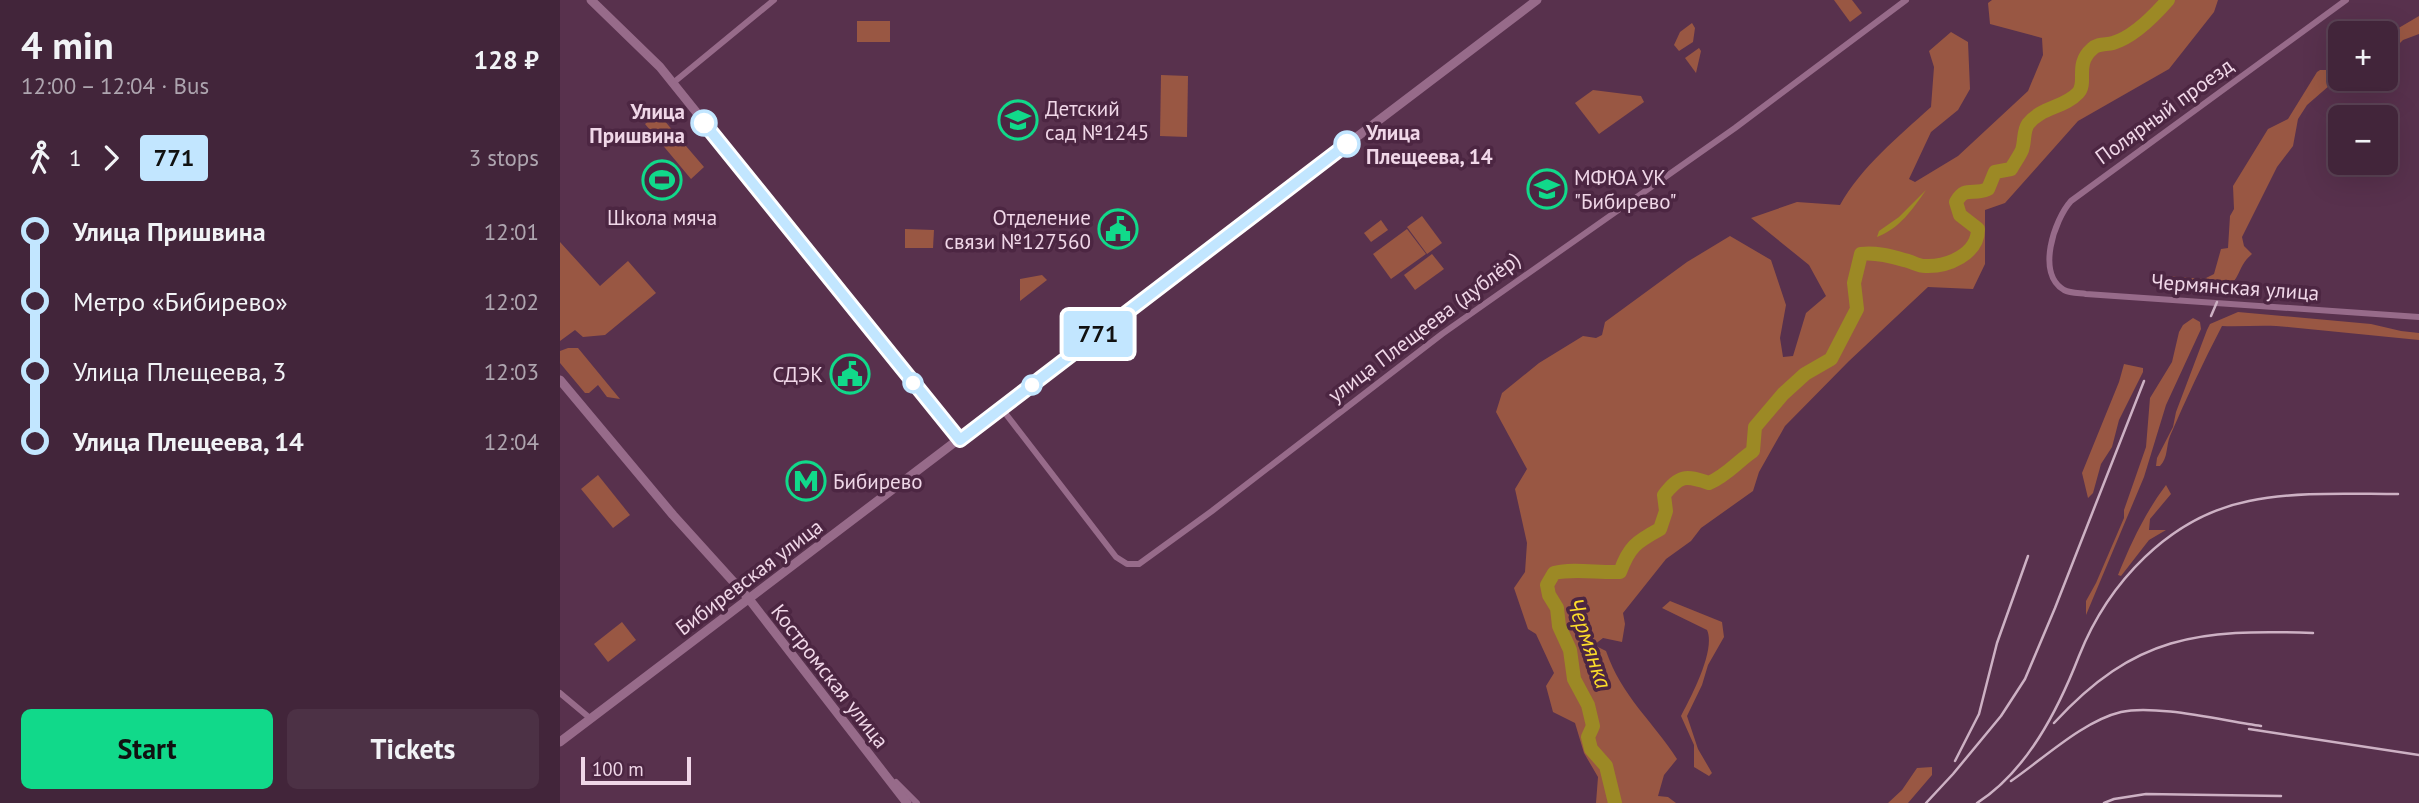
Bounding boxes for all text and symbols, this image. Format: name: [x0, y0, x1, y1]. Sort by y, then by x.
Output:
text: 4 min: [21, 20, 114, 69]
map controls: [2328, 21, 2398, 175]
button: +: [2328, 21, 2398, 91]
text: 128 ₽: [473, 43, 539, 76]
street label: Полярный проезд: [2090, 52, 2238, 170]
text: 12:00 – 12:04 · Bus: [21, 71, 209, 100]
place label: Детский сад №1245: [1045, 95, 1149, 146]
place label: Улица Пришвина: [589, 98, 685, 149]
school or university icon: Детский сад №1245: [997, 99, 1039, 141]
button: −: [2328, 105, 2398, 175]
marker: Улица Пришвина: [691, 110, 717, 136]
place label: Улица Плещеева, 14: [1365, 119, 1493, 170]
marker: Улица Плещеева, 14: [1334, 131, 1360, 157]
icon: walk: [21, 139, 59, 177]
icon: forward: [92, 139, 130, 177]
text: 771: [154, 142, 194, 173]
text: 1: [69, 143, 82, 172]
text: 3 stops: [469, 143, 539, 172]
sports icon: Школа мяча: [641, 159, 683, 201]
place label: МФЮА УК "Бибирево": [1574, 164, 1676, 215]
school or university icon: МФЮА УК "Бибирево": [1526, 168, 1568, 210]
place label: Школа мяча: [607, 204, 717, 231]
place label: Отделение связи №127560: [945, 204, 1091, 255]
public building icon: Отделение связи №127560: [1097, 208, 1139, 250]
text: Улица Пришвина: [73, 215, 266, 248]
text: 12:01: [484, 217, 539, 246]
street label: улица Плещеева (дублёр): [1322, 246, 1526, 408]
street label: Чермянская улица: [2150, 268, 2320, 306]
text: Метро «Бибирево»: [73, 285, 288, 318]
text: 12:02: [484, 287, 539, 316]
line badge: 771: [1058, 311, 1138, 357]
text: 771: [1078, 318, 1118, 349]
public building icon: СДЭК: [829, 353, 871, 395]
text: Улица Плещеева, 3: [73, 355, 286, 388]
text: 12:03: [484, 357, 539, 386]
place label: СДЭК: [772, 361, 823, 388]
unlabelled marker: [903, 373, 923, 393]
unlabelled marker: [1022, 375, 1042, 395]
text: Улица Плещеева, 14: [73, 425, 304, 458]
text: 12:04: [484, 427, 539, 456]
metro station icon: Бибирево: [785, 460, 827, 502]
place label: Бибирево: [833, 468, 923, 495]
street label: Бибиревская улица: [670, 513, 828, 641]
water label: Чермянка: [1561, 594, 1619, 692]
street label: Костромская улица: [765, 599, 895, 753]
button: Start: [21, 709, 273, 789]
button: Tickets: [287, 709, 539, 789]
scale bar: [581, 754, 691, 786]
text: 100 m: [592, 757, 644, 781]

